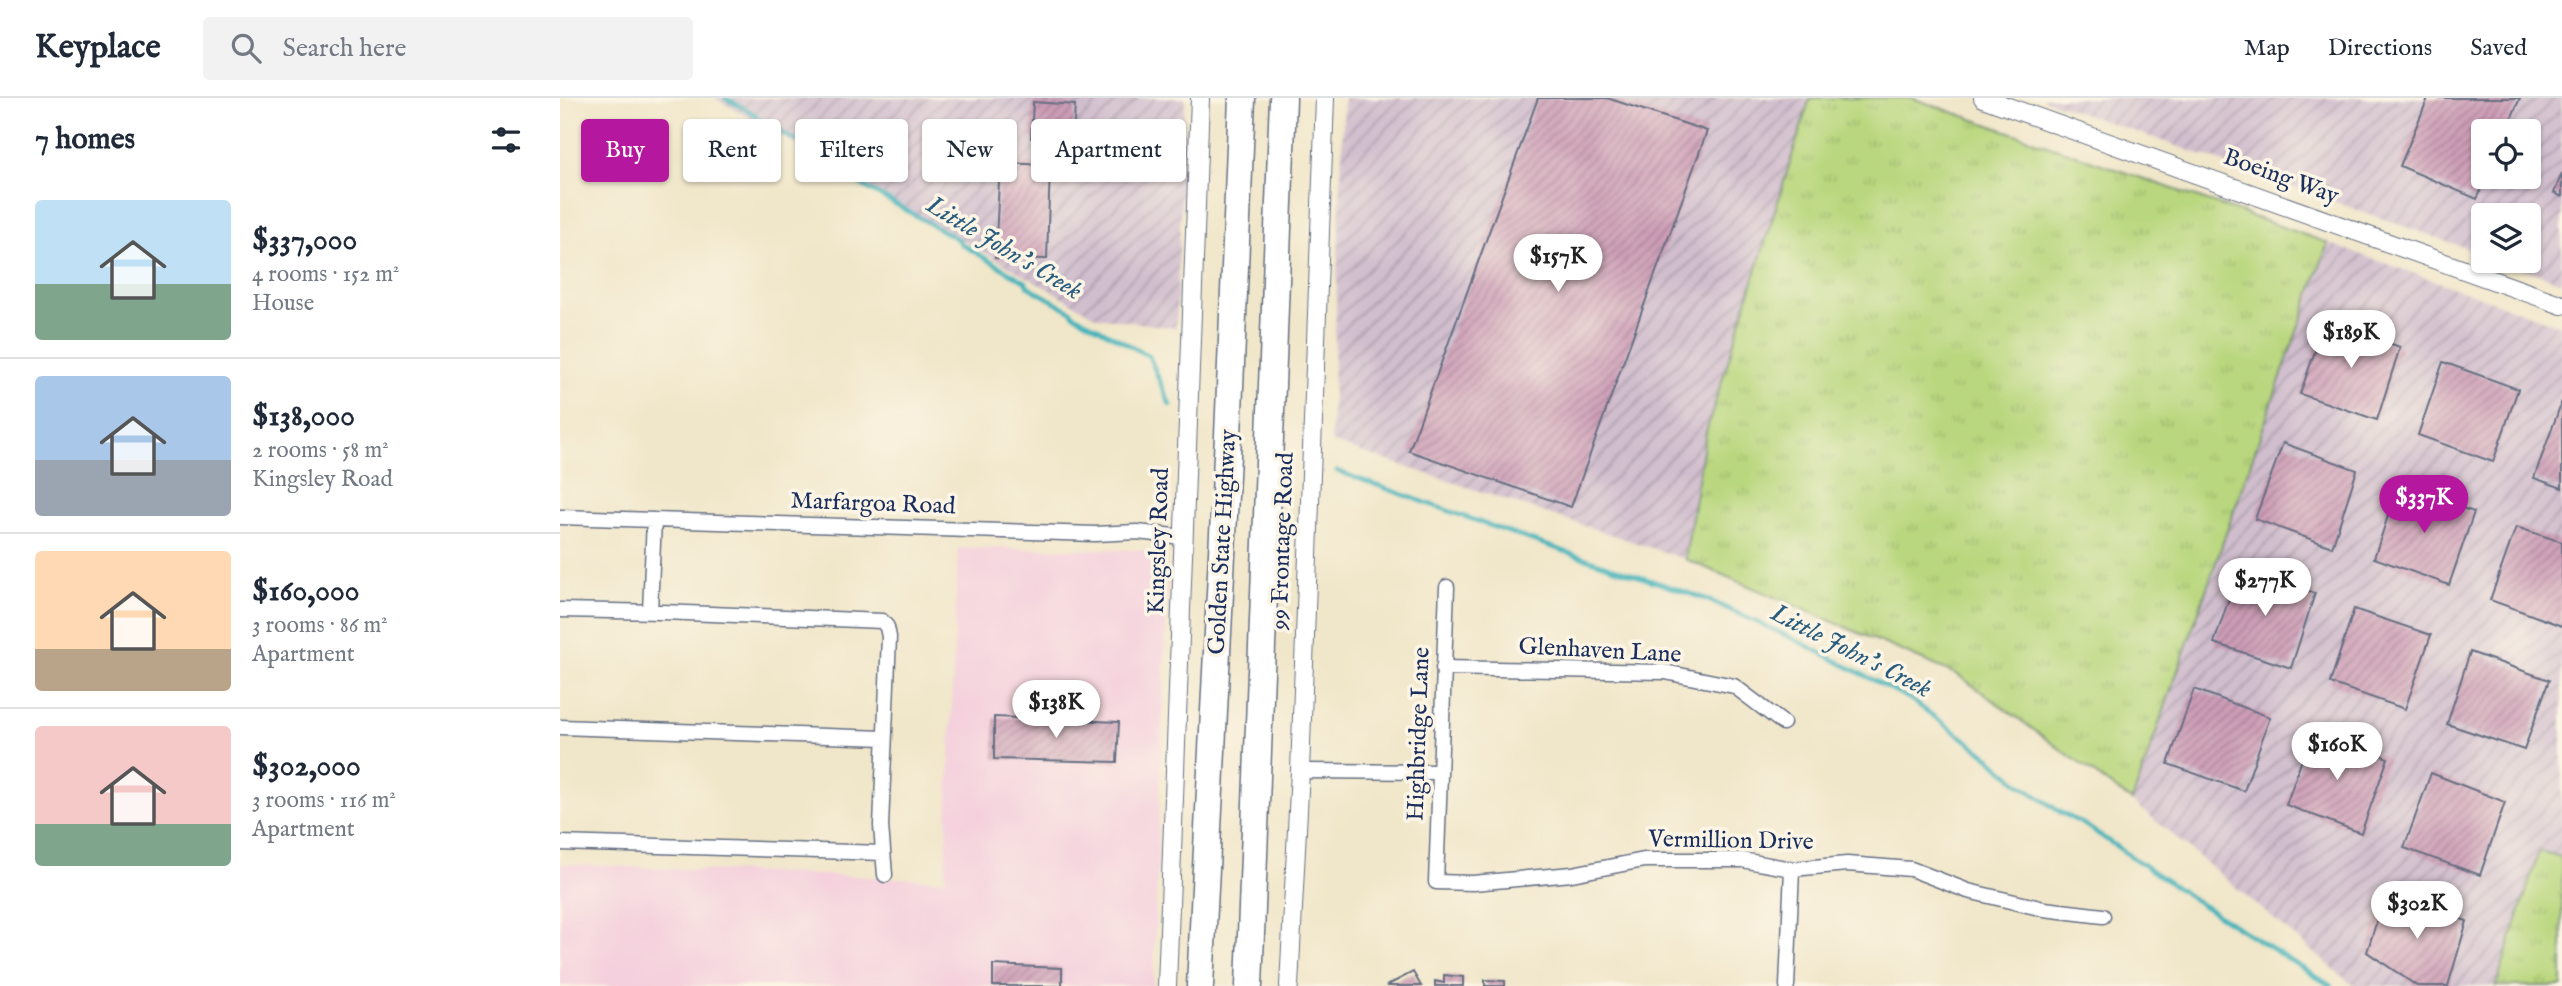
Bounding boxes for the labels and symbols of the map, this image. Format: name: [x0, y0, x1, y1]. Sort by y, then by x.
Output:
street label: Boeing Way: [2219, 142, 2343, 212]
water label: Little John's Creek: [919, 188, 1088, 308]
pin: $157K: [1509, 234, 1607, 294]
pin: $189K: [2302, 310, 2400, 370]
street label: Golden State Highway: [1202, 428, 1244, 656]
street label: 99 Frontage Road: [1264, 452, 1302, 631]
street label: Kingsley Road: [1141, 467, 1177, 615]
pin: $337K: [2375, 476, 2473, 535]
street label: Marfargoa Road: [790, 486, 956, 522]
pin: $277K: [2216, 559, 2314, 618]
water label: Little John's Creek: [1764, 596, 1937, 706]
street label: Glenhaven Lane: [1518, 631, 1682, 671]
street label: Highbridge Lane: [1400, 647, 1438, 821]
pin: $138K: [1007, 680, 1105, 740]
pin: $160K: [2288, 722, 2386, 782]
street label: Vermillion Drive: [1647, 824, 1814, 858]
pin: $302K: [2368, 882, 2466, 941]

